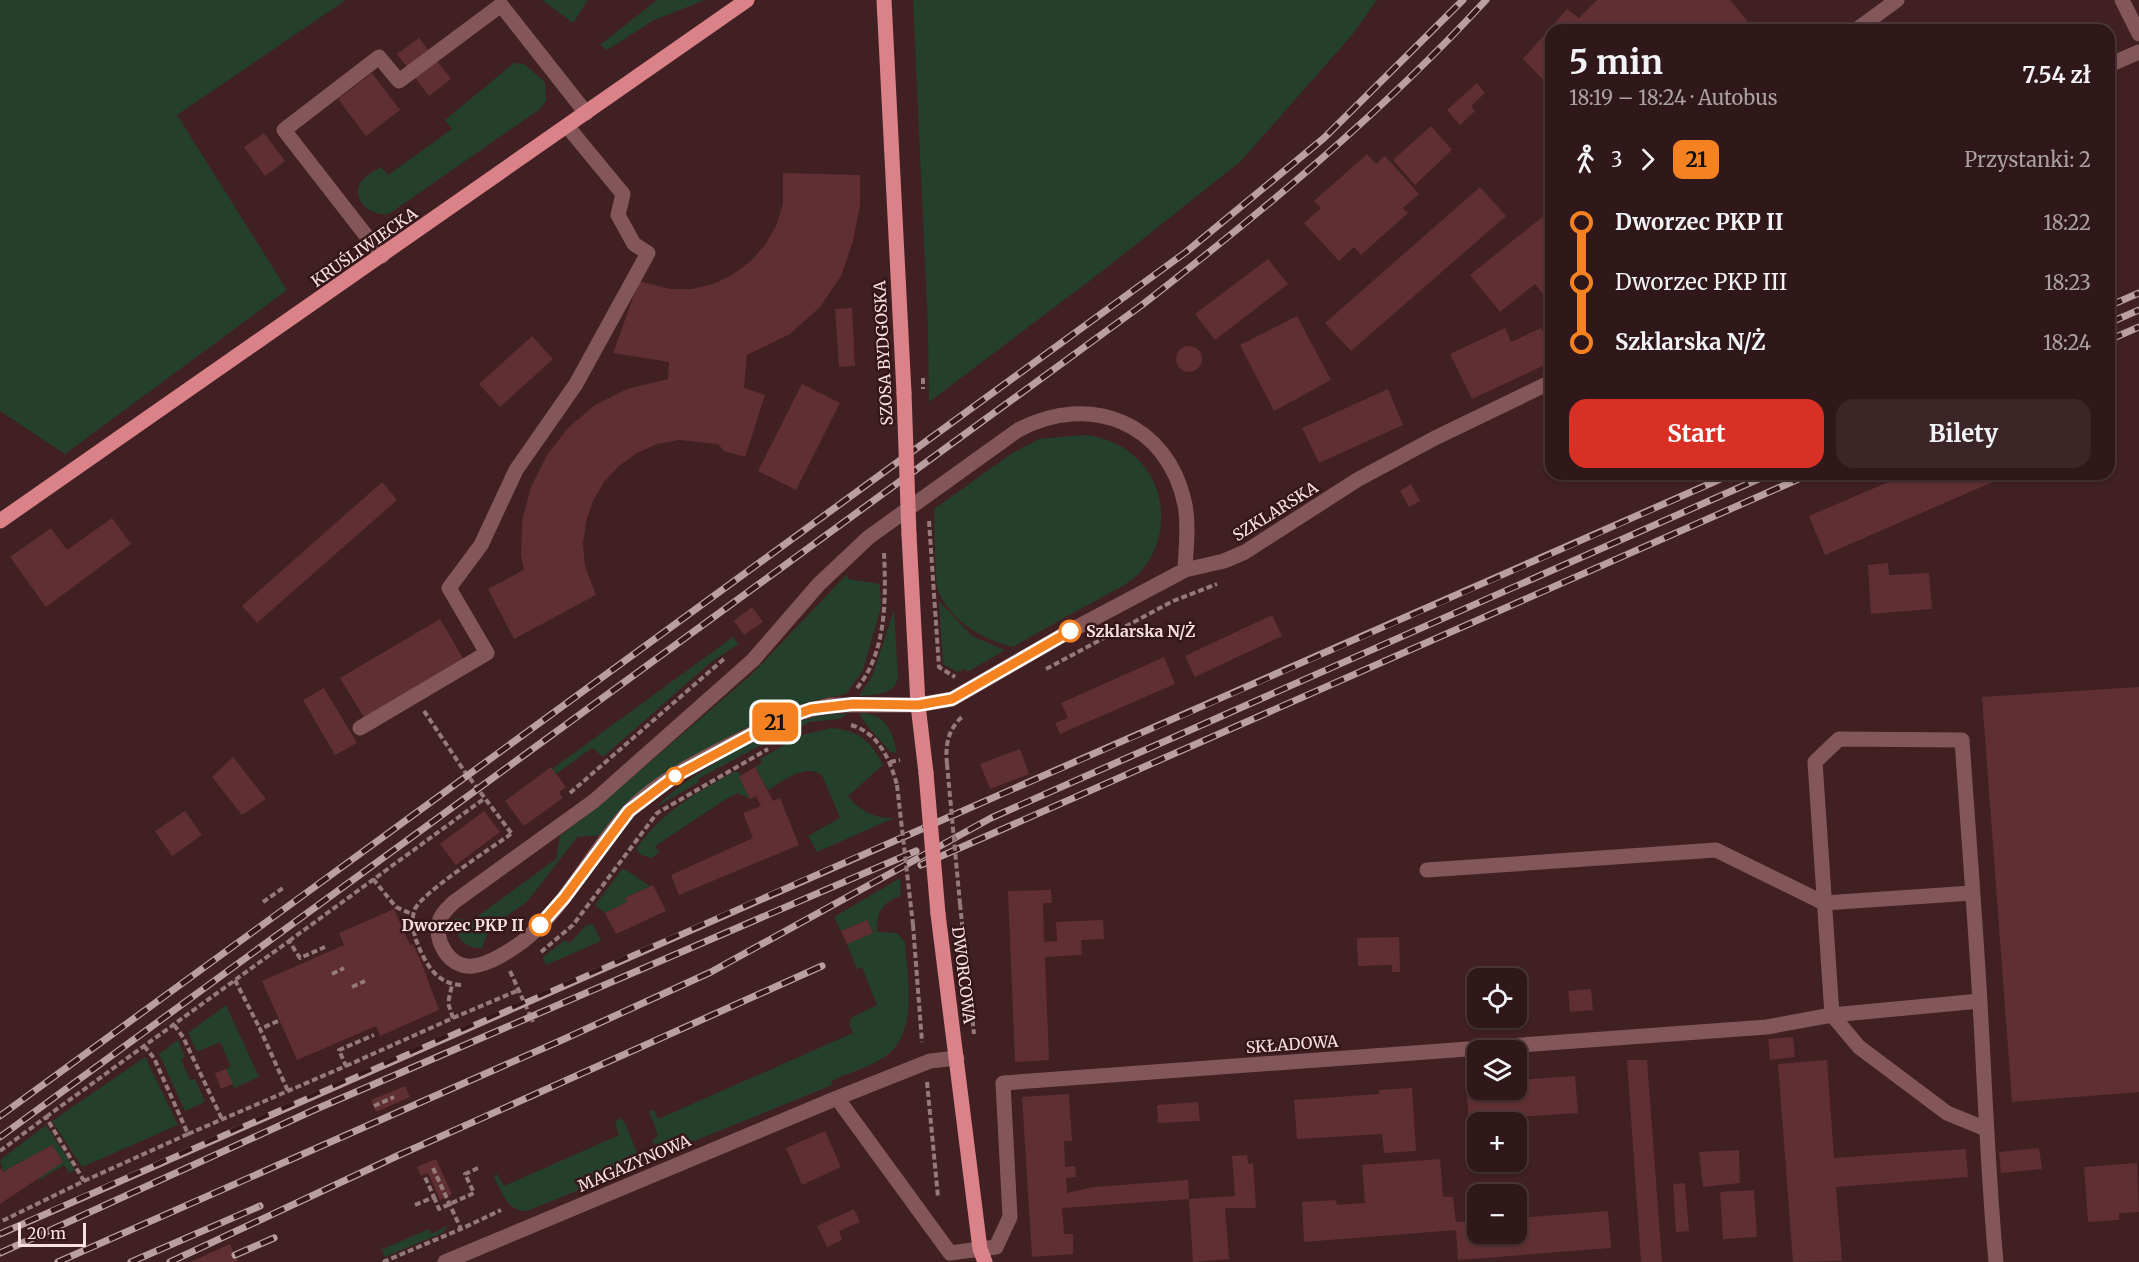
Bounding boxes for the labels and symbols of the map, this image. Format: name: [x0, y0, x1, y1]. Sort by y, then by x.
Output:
street label: KRUŚLIWIECKA: [307, 202, 422, 291]
street label: SZOSA BYDGOSKA: [869, 279, 897, 426]
street label: SZKLARSKA: [1229, 477, 1322, 545]
marker: Szklarska N/Ż: [1059, 620, 1081, 642]
place label: Szklarska N/Ż: [1086, 621, 1196, 641]
line badge: 21: [748, 702, 802, 742]
unlabelled marker: [666, 767, 684, 785]
marker: Dworzec PKP II: [529, 914, 551, 936]
place label: Dworzec PKP II: [401, 915, 524, 935]
street label: DWORCOWA: [948, 925, 980, 1025]
street label: SKŁADOWA: [1245, 1031, 1340, 1057]
street label: MAGAZYNOWA: [574, 1130, 694, 1196]
scale bar: [18, 1220, 86, 1248]

